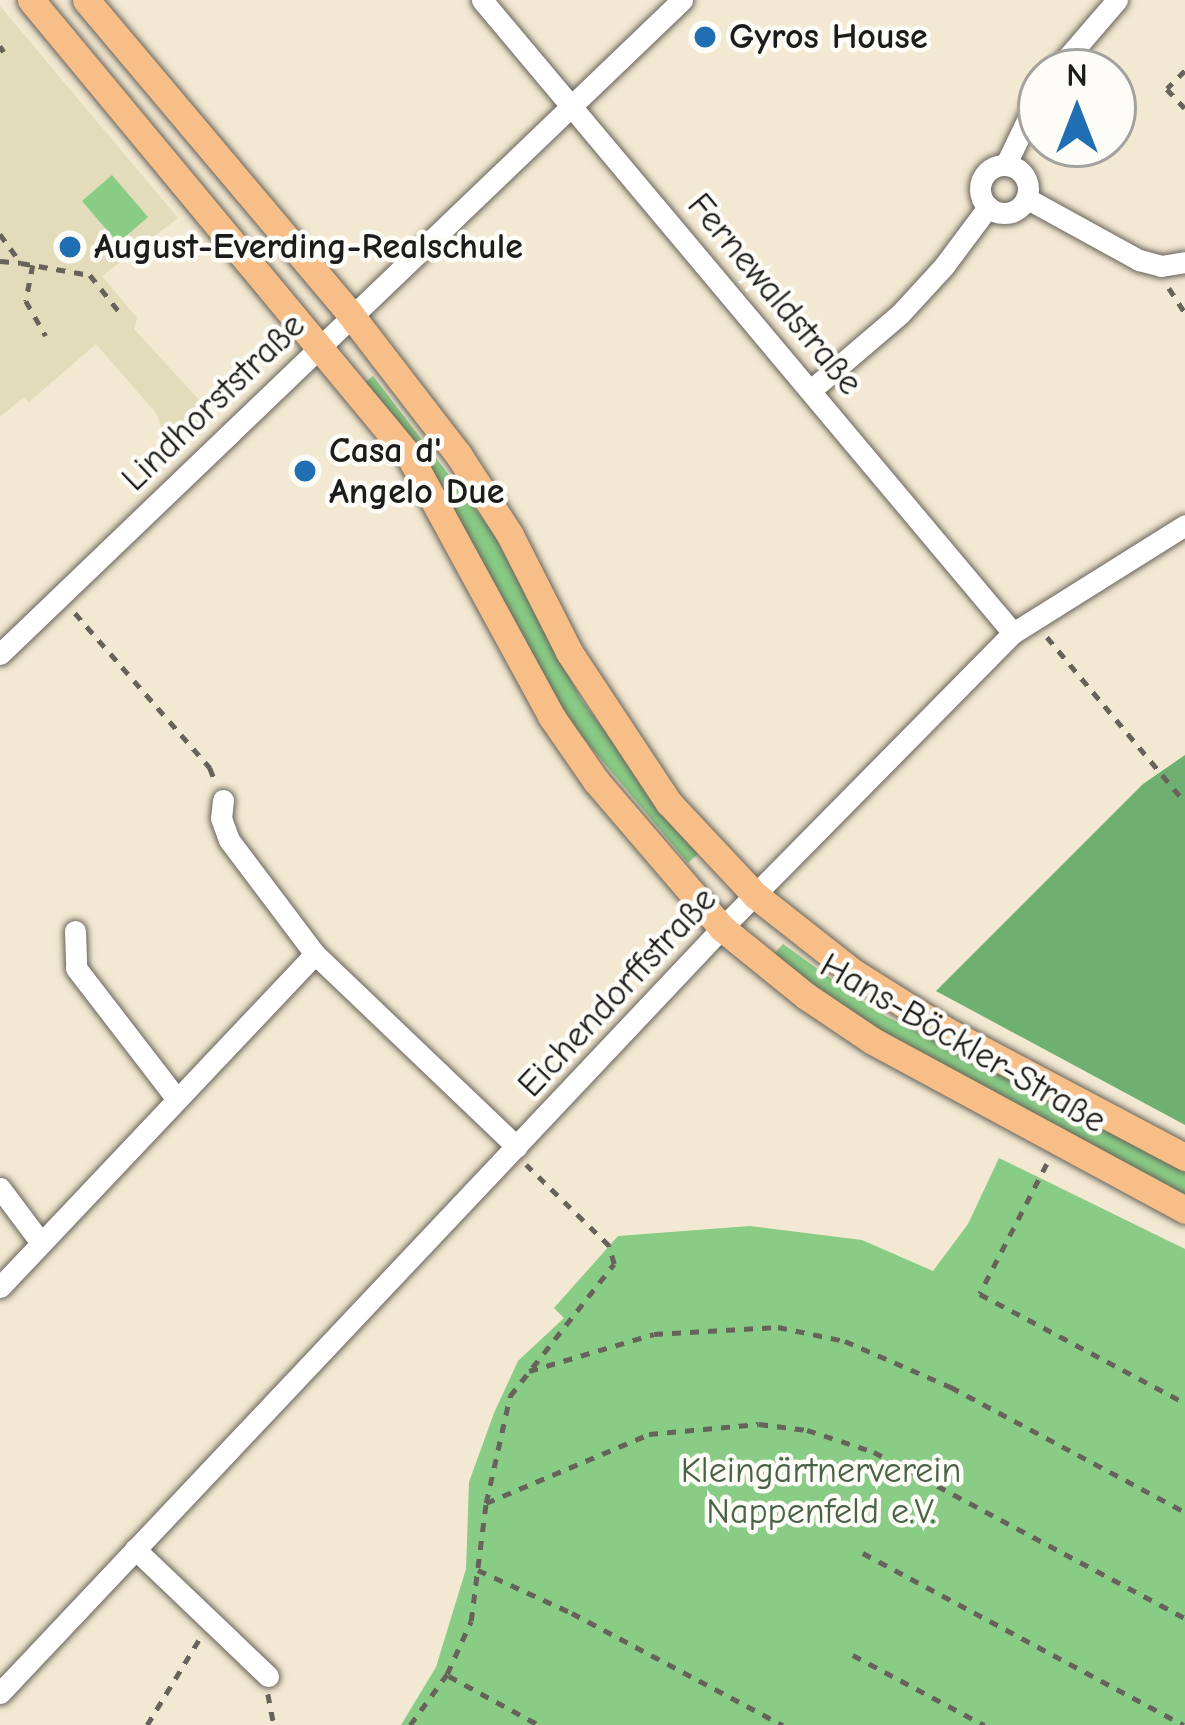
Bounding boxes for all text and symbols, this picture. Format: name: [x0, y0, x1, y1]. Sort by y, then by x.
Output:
place label: Gyros House: [729, 15, 928, 59]
marker: Gyros House: [692, 24, 718, 50]
north arrow: [1017, 48, 1137, 168]
text: N: [1066, 56, 1088, 94]
street label: Fernewaldstraße: [678, 184, 872, 404]
place label: August-Everding-Realschule: [94, 225, 523, 269]
marker: August-Everding-Realschule: [57, 234, 83, 260]
street label: Lindhorststraße: [113, 304, 313, 500]
place label: Casa d' Angelo Due: [329, 428, 504, 513]
marker: Casa d' Angelo Due: [292, 458, 318, 484]
street label: Eichendorffstraße: [509, 878, 725, 1106]
street label: Hans-Böckler-Straße: [812, 944, 1114, 1142]
park label: Kleingärtnerverein Nappenfeld e.V.: [681, 1448, 961, 1533]

